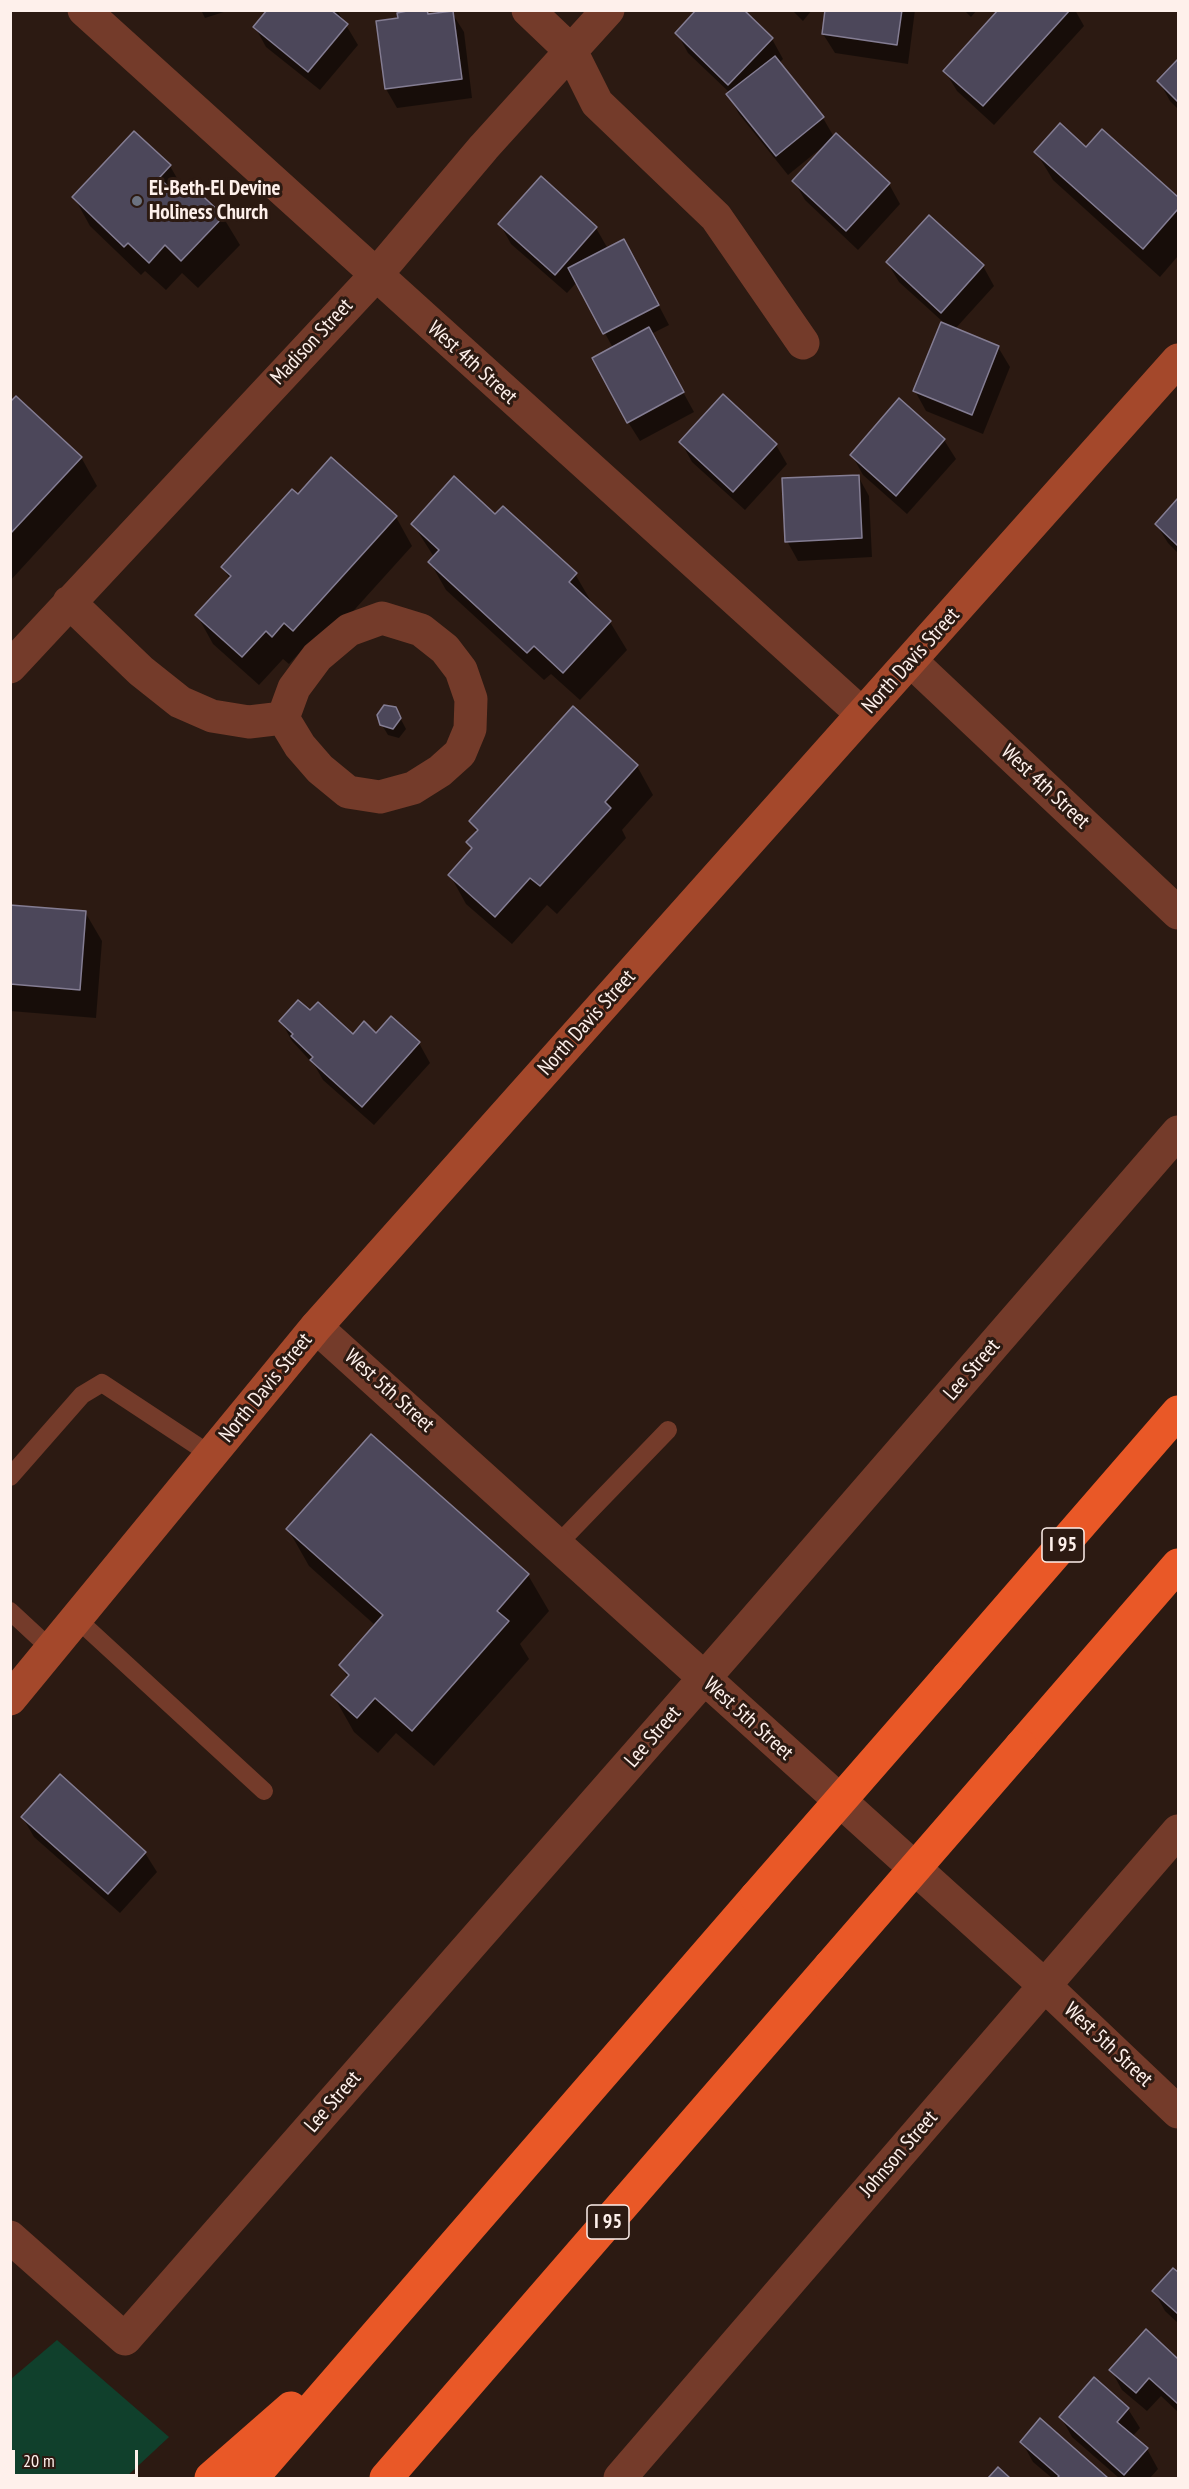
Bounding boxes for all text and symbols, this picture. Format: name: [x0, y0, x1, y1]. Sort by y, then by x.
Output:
place label: El-Beth-El Devine Holiness Church: [149, 176, 280, 226]
marker: El-Beth-El Devine Holiness Church: [130, 194, 144, 208]
street label: Madison Street: [266, 294, 358, 390]
street label: West 4th Street: [422, 316, 522, 410]
street label: North Davis Street: [857, 603, 965, 719]
street label: West 4th Street: [996, 740, 1094, 834]
street label: North Davis Street: [533, 965, 641, 1081]
street label: North Davis Street: [214, 1328, 318, 1448]
street label: Lee Street: [939, 1334, 1005, 1406]
street label: West 5th Street: [339, 1344, 439, 1438]
road number: I 95: [1042, 1528, 1084, 1562]
street label: West 5th Street: [698, 1672, 798, 1766]
street label: Lee Street: [620, 1701, 686, 1773]
street label: West 5th Street: [1059, 1998, 1157, 2092]
street label: Lee Street: [300, 2066, 366, 2138]
street label: Johnson Street: [855, 2106, 943, 2202]
road number: I 95: [587, 2205, 629, 2239]
scale bar: [15, 2438, 141, 2476]
text: 20 m: [23, 2449, 55, 2472]

